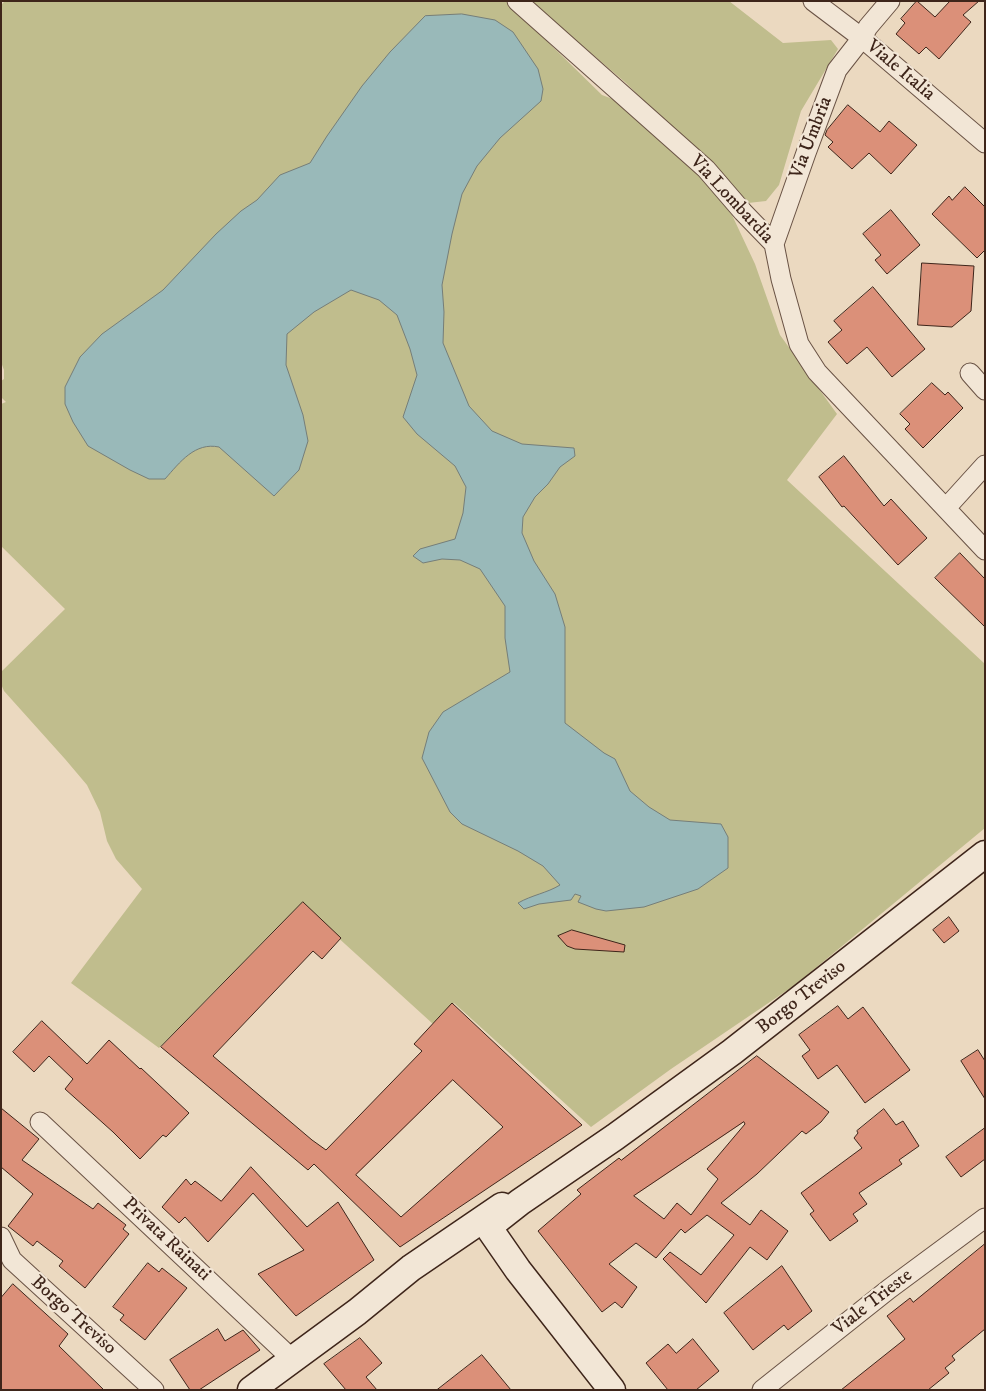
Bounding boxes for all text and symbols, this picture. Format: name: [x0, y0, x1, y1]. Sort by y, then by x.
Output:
street label: Viale Italia: [861, 36, 939, 106]
street label: Via Umbria: [786, 94, 838, 182]
street label: Via Lombardia: [684, 151, 778, 249]
street label: Borgo Treviso: [753, 956, 851, 1040]
street label: Privata Rainati: [117, 1193, 215, 1287]
street label: Viale Trieste: [829, 1265, 917, 1341]
street label: Borgo Treviso: [26, 1272, 120, 1360]

